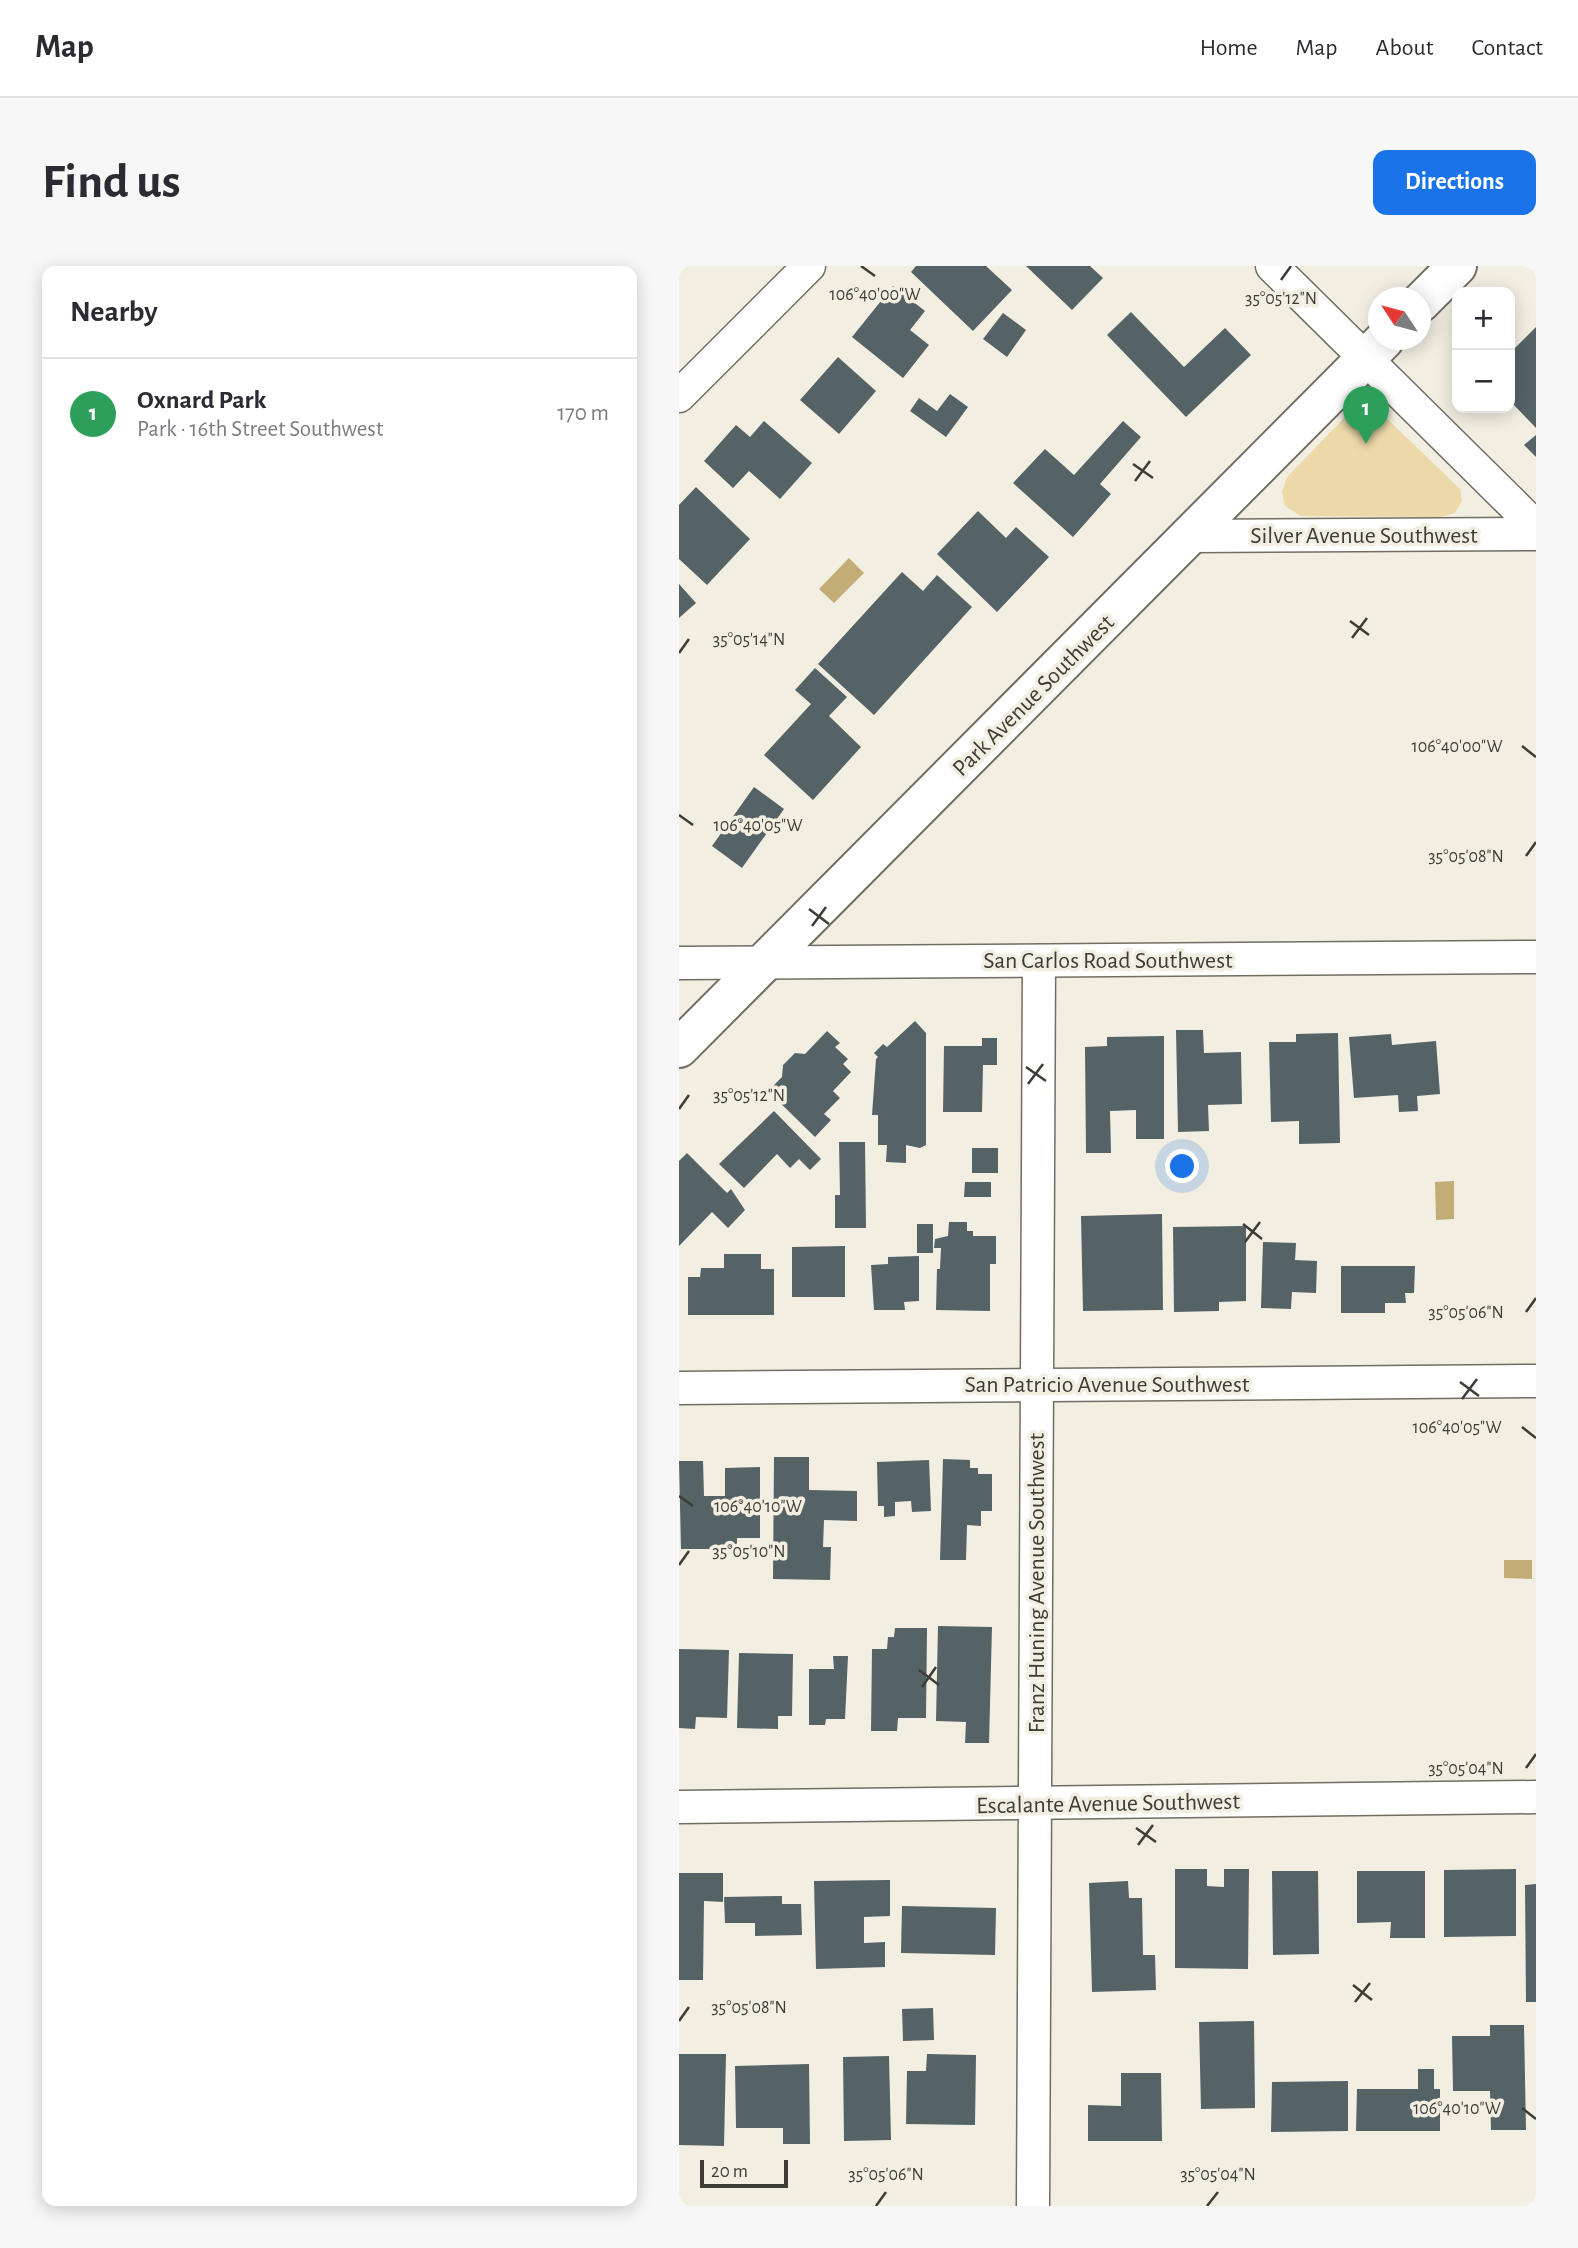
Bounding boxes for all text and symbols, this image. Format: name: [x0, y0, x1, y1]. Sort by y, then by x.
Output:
text: Map: [35, 31, 94, 64]
text: Home: [1200, 36, 1258, 60]
text: Map: [1296, 36, 1338, 60]
text: About: [1376, 36, 1433, 60]
text: Contact: [1471, 36, 1543, 60]
button: Directions: [1373, 150, 1536, 215]
text: Find us: [42, 158, 181, 207]
text: 106°40'00"W: [830, 286, 920, 304]
north arrow: [1368, 287, 1431, 350]
map controls: [1452, 287, 1515, 413]
button: +: [1452, 287, 1515, 350]
text: 35°05'12"N: [1245, 290, 1317, 308]
text: Nearby: [70, 297, 158, 327]
button: −: [1452, 350, 1515, 413]
pin: 1: [1343, 386, 1389, 444]
text: Oxnard Park: [137, 387, 266, 413]
text: 1: [89, 402, 97, 425]
text: 170 m: [557, 402, 609, 425]
text: Park · 16th Street Southwest: [137, 418, 383, 441]
street label: Silver Avenue Southwest: [1250, 524, 1478, 548]
street label: Park Avenue Southwest: [948, 610, 1119, 781]
text: 35°05'14"N: [713, 631, 785, 649]
text: 106°40'00"W: [1412, 738, 1502, 756]
text: 106°40'05"W: [714, 817, 802, 835]
text: 35°05'08"N: [1428, 848, 1504, 866]
street label: San Carlos Road Southwest: [983, 949, 1233, 973]
text: 35°05'12"N: [713, 1087, 785, 1105]
your location: [1165, 1149, 1199, 1183]
text: 35°05'06"N: [1428, 1304, 1504, 1322]
street label: San Patricio Avenue Southwest: [965, 1373, 1250, 1397]
text: 106°40'05"W: [1413, 1419, 1501, 1437]
street label: Franz Huning Avenue Southwest: [1025, 1432, 1049, 1733]
text: 106°40'10"W: [714, 1498, 802, 1516]
text: 35°05'10"N: [712, 1543, 786, 1561]
text: 35°05'04"N: [1428, 1760, 1504, 1778]
street label: Escalante Avenue Southwest: [976, 1790, 1241, 1818]
text: 35°05'08"N: [711, 1999, 787, 2017]
text: 106°40'10"W: [1413, 2100, 1501, 2118]
scale bar: [700, 2157, 787, 2189]
text: 20 m: [711, 2162, 748, 2181]
text: 35°05'06"N: [848, 2166, 924, 2184]
text: 35°05'04"N: [1180, 2166, 1256, 2184]

